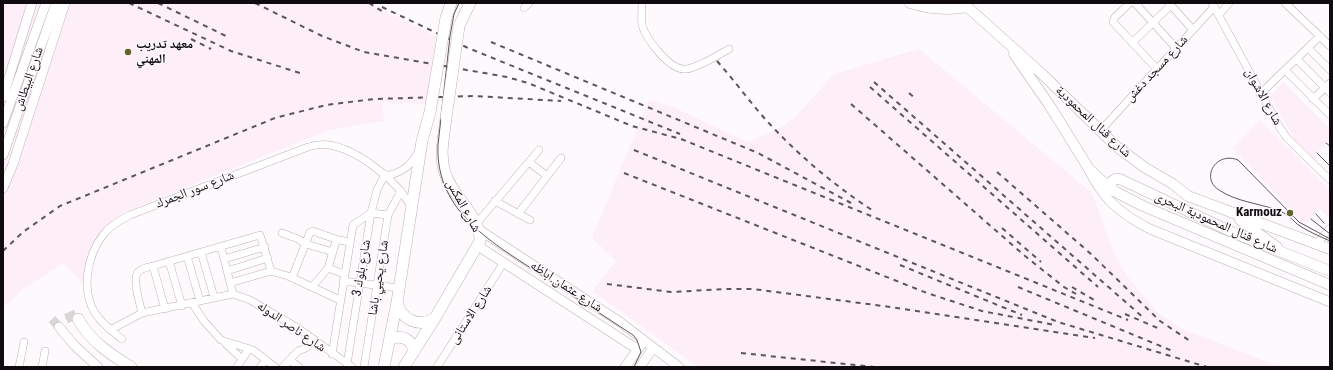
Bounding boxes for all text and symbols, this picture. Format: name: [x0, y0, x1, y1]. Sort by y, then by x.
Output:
street label: شارع مسجد دغش: [1122, 33, 1192, 105]
place label: معهد تدريب المهني: [136, 37, 193, 68]
street label: شارع البيطاش: [11, 45, 47, 113]
marker: معهد تدريب المهني: [123, 47, 133, 57]
street label: شارع الاشوان: [1241, 66, 1285, 128]
street label: شارع قنال المحمودية: [1052, 83, 1134, 161]
street label: شارع سور الجمرك: [154, 168, 236, 212]
street label: شارع المكس: [442, 177, 484, 235]
street label: شارع قنال المحمودية البحرى: [1152, 189, 1280, 257]
place label: Karmouz: [1236, 205, 1282, 221]
marker: Karmouz: [1285, 208, 1295, 218]
street label: شارع بلوك 3: [349, 238, 375, 298]
street label: شارع يحيي باشا: [365, 239, 393, 317]
street label: شارع عثمان اباظه: [527, 258, 605, 316]
street label: شارع الاستانى: [446, 283, 496, 347]
street label: شارع ناصر الدوله: [254, 298, 328, 356]

